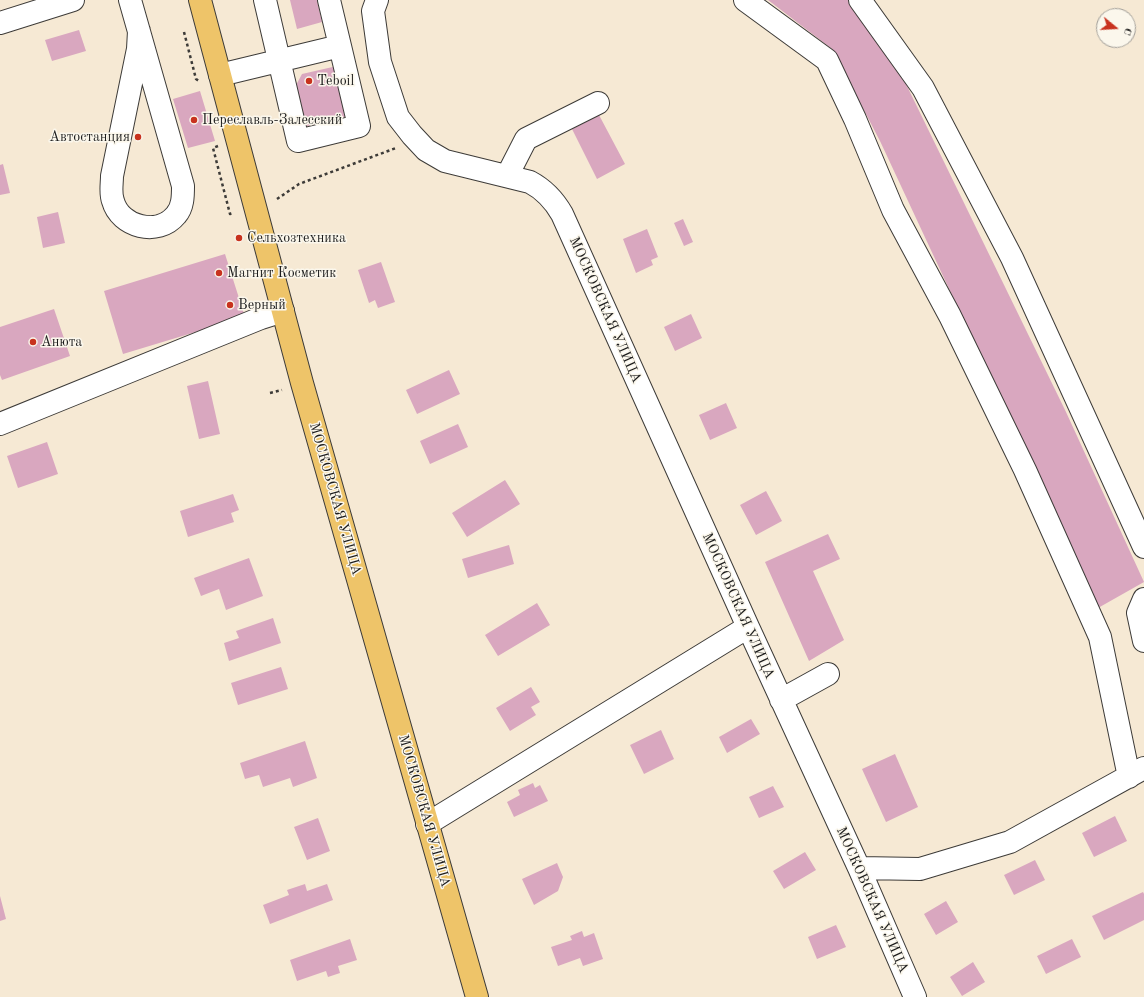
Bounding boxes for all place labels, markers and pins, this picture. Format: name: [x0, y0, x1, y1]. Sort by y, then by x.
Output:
place label: Teboil: [317, 73, 354, 89]
marker: Teboil: [304, 76, 314, 86]
place label: Переславль-Залесский: [202, 112, 342, 128]
marker: Переславль-Залесский: [189, 115, 199, 125]
place label: Автостанция: [49, 129, 130, 145]
marker: Автостанция: [133, 132, 143, 142]
place label: Сельхозтехника: [247, 230, 346, 246]
marker: Сельхозтехника: [234, 233, 244, 243]
place label: Магнит Косметик: [227, 265, 336, 281]
marker: Магнит Косметик: [214, 268, 224, 278]
place label: Верный: [238, 297, 286, 313]
marker: Верный: [225, 300, 235, 310]
place label: Анюта: [41, 334, 82, 350]
marker: Анюта: [28, 337, 38, 347]

